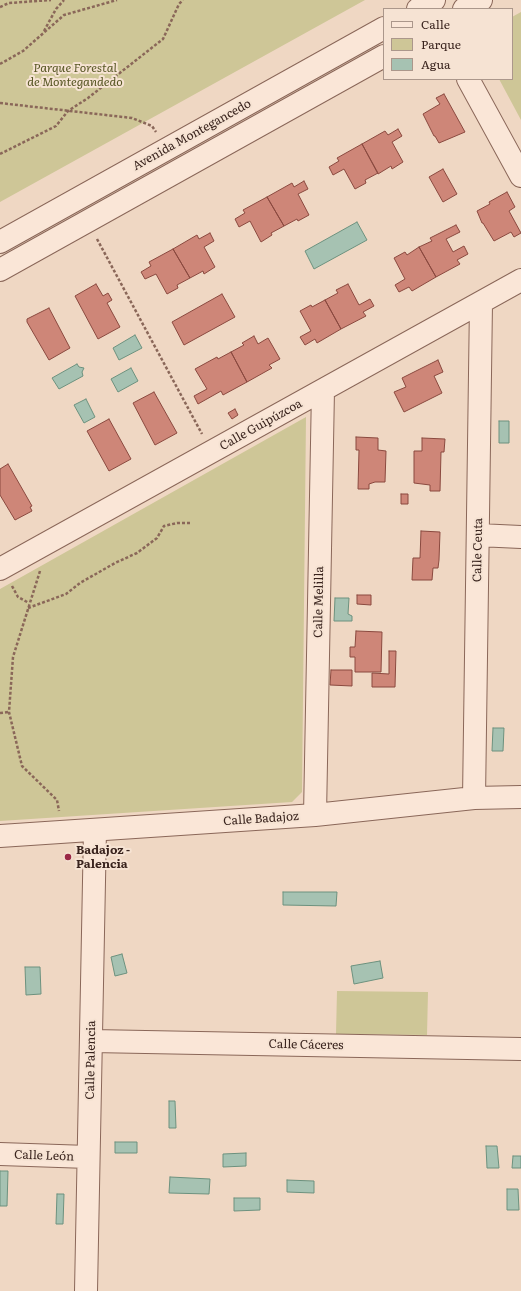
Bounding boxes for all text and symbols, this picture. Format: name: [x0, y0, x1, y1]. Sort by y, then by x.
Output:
legend: [383, 8, 513, 80]
text: Calle: [421, 15, 450, 33]
text: Parque: [421, 35, 461, 53]
text: Agua: [421, 55, 451, 73]
park label: Parque Forestal de Montegandedo: [27, 61, 123, 89]
street label: Avenida Montegancedo: [130, 96, 254, 174]
street label: Calle Guipúzcoa: [217, 396, 305, 454]
street label: Calle Ceuta: [470, 518, 486, 582]
street label: Calle Melilla: [311, 566, 327, 638]
street label: Calle Badajoz: [223, 809, 299, 829]
place label: Badajoz - Palencia: [76, 843, 130, 871]
marker: Badajoz - Palencia: [63, 852, 73, 862]
street label: Calle Palencia: [83, 1020, 99, 1100]
street label: Calle Cáceres: [268, 1037, 344, 1053]
street label: Calle León: [14, 1148, 74, 1164]

